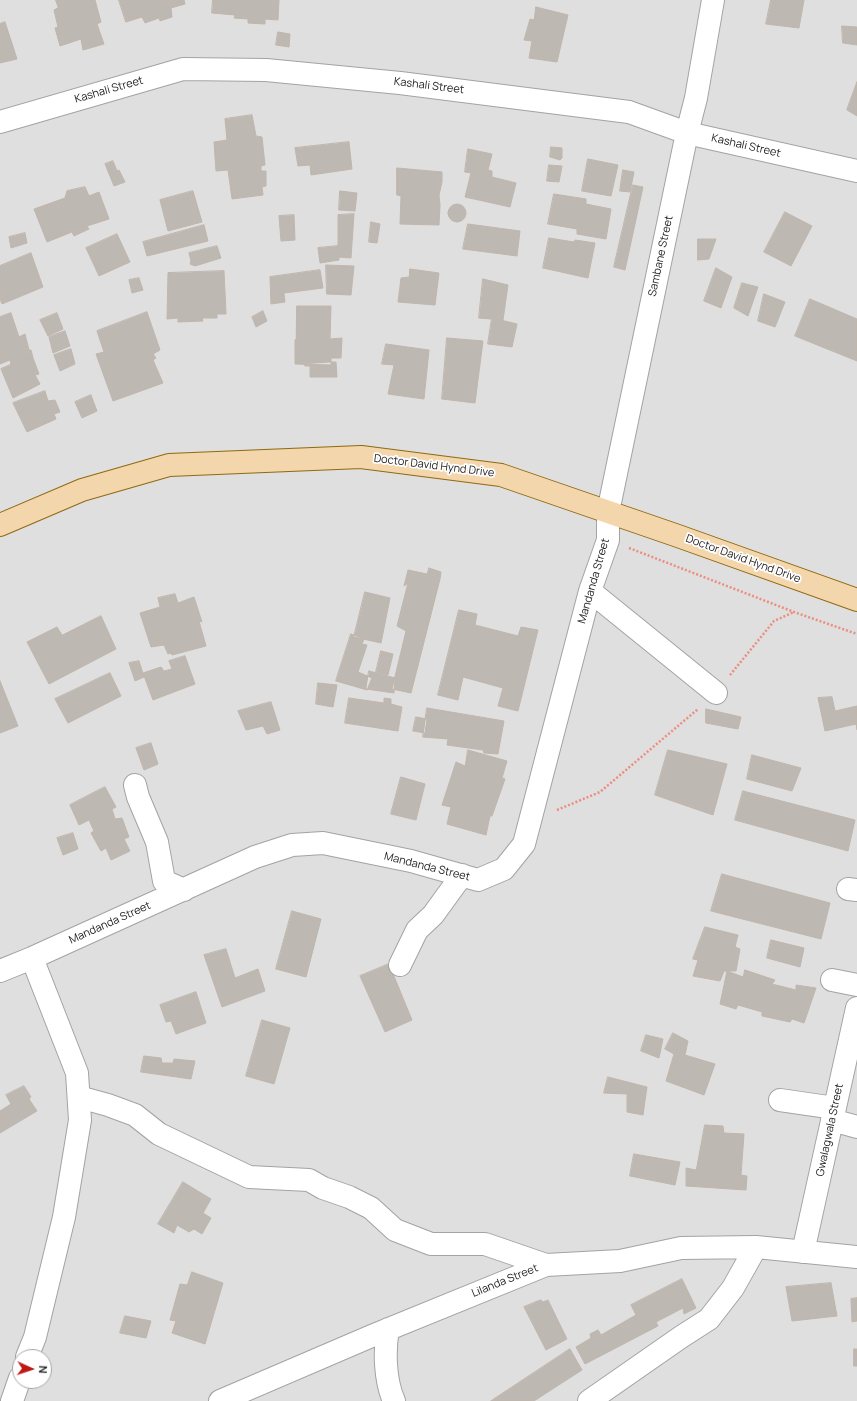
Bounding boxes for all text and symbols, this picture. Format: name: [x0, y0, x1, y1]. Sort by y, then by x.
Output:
street label: Kashali Street: [73, 74, 145, 106]
street label: Kashali Street: [393, 75, 465, 97]
street label: Kashali Street: [710, 132, 782, 160]
street label: Sambane Street: [646, 214, 676, 298]
street label: Doctor David Hynd Drive: [373, 452, 495, 480]
street label: Doctor David Hynd Drive: [684, 532, 802, 586]
street label: Mandanda Street: [576, 537, 612, 625]
street label: Mandanda Street: [383, 850, 471, 884]
street label: Mandanda Street: [67, 899, 153, 947]
street label: Gwalagwala Street: [814, 1082, 846, 1178]
street label: Lilanda Street: [470, 1262, 540, 1300]
north arrow: [12, 1349, 52, 1389]
text: N: [36, 1365, 51, 1374]

